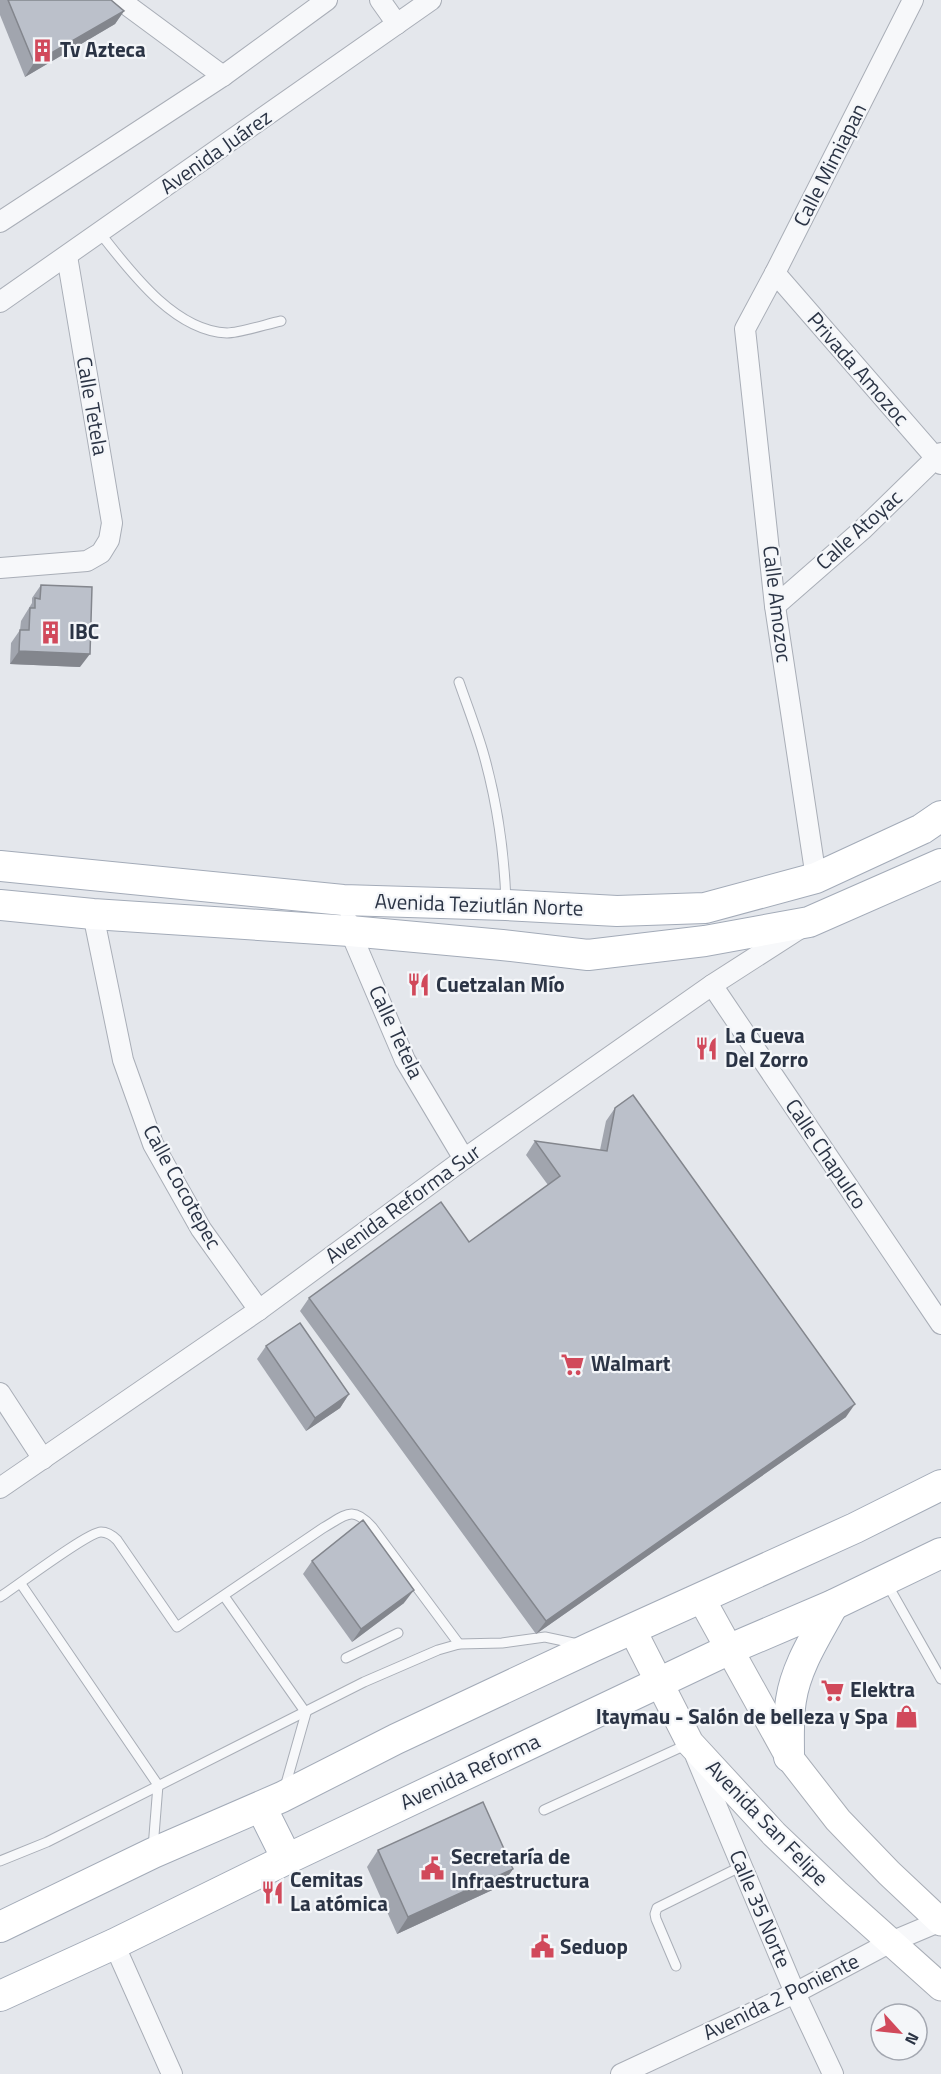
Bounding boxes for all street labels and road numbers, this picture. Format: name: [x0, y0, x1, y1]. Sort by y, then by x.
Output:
street label: Calle Mimiapan: [784, 97, 874, 232]
street label: Avenida Juárez: [153, 101, 278, 201]
street label: Privada Amozoc: [800, 304, 917, 432]
street label: Calle Tetela: [69, 354, 117, 458]
street label: Calle Atoyac: [808, 482, 909, 577]
street label: Calle Amozoc: [755, 544, 801, 664]
street label: Avenida Teziutlán Norte: [374, 884, 584, 924]
street label: Calle Tetela: [361, 980, 433, 1084]
street label: Calle Chapulco: [778, 1092, 876, 1215]
street label: Calle Cocotepec: [135, 1118, 230, 1255]
street label: Avenida Reforma Sur: [318, 1136, 487, 1271]
street label: Avenida Reforma: [394, 1724, 545, 1818]
street label: Avenida San Felipe: [699, 1752, 837, 1893]
street label: Calle 35 Norte: [722, 1845, 800, 1973]
street label: Avenida 2 Poniente: [697, 1944, 864, 2048]

